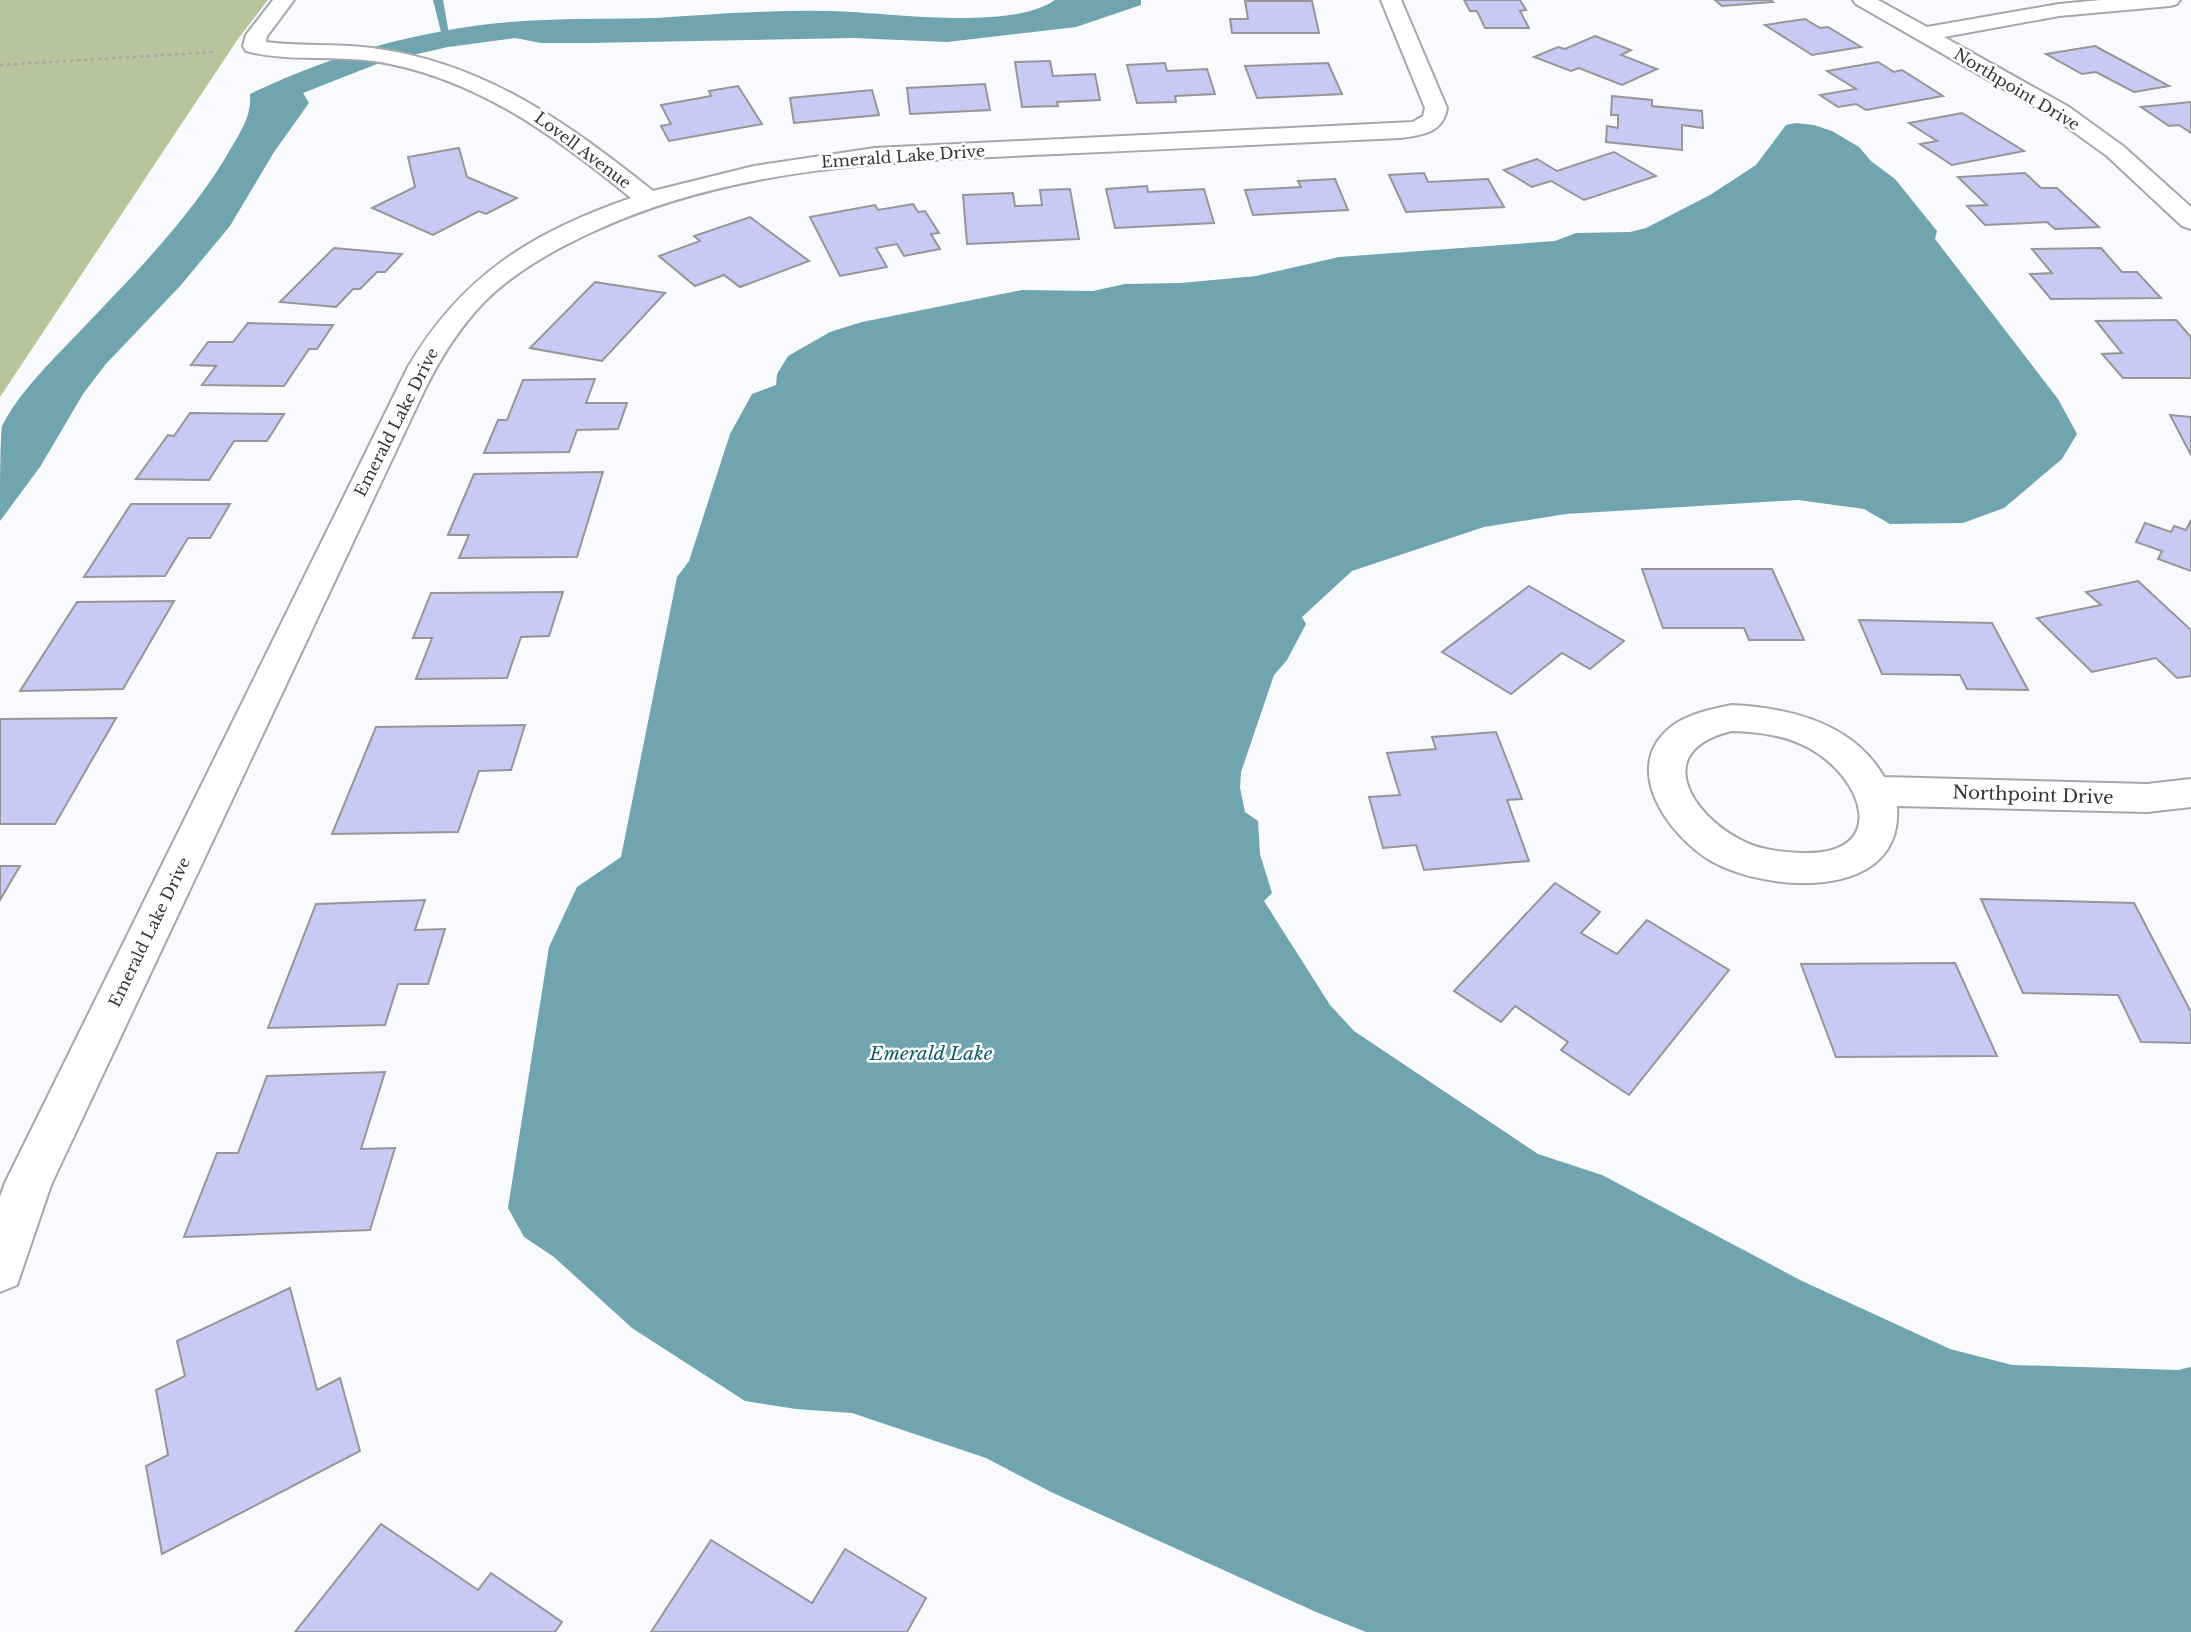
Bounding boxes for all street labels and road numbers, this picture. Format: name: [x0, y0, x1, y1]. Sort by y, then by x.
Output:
street label: Northpoint Drive: [1950, 44, 2084, 134]
street label: Lovell Avenue: [531, 107, 635, 193]
street label: Emerald Lake Drive: [820, 140, 986, 172]
street label: Emerald Lake Drive: [350, 344, 442, 500]
street label: Northpoint Drive: [1952, 781, 2114, 809]
street label: Emerald Lake Drive: [104, 854, 194, 1010]

